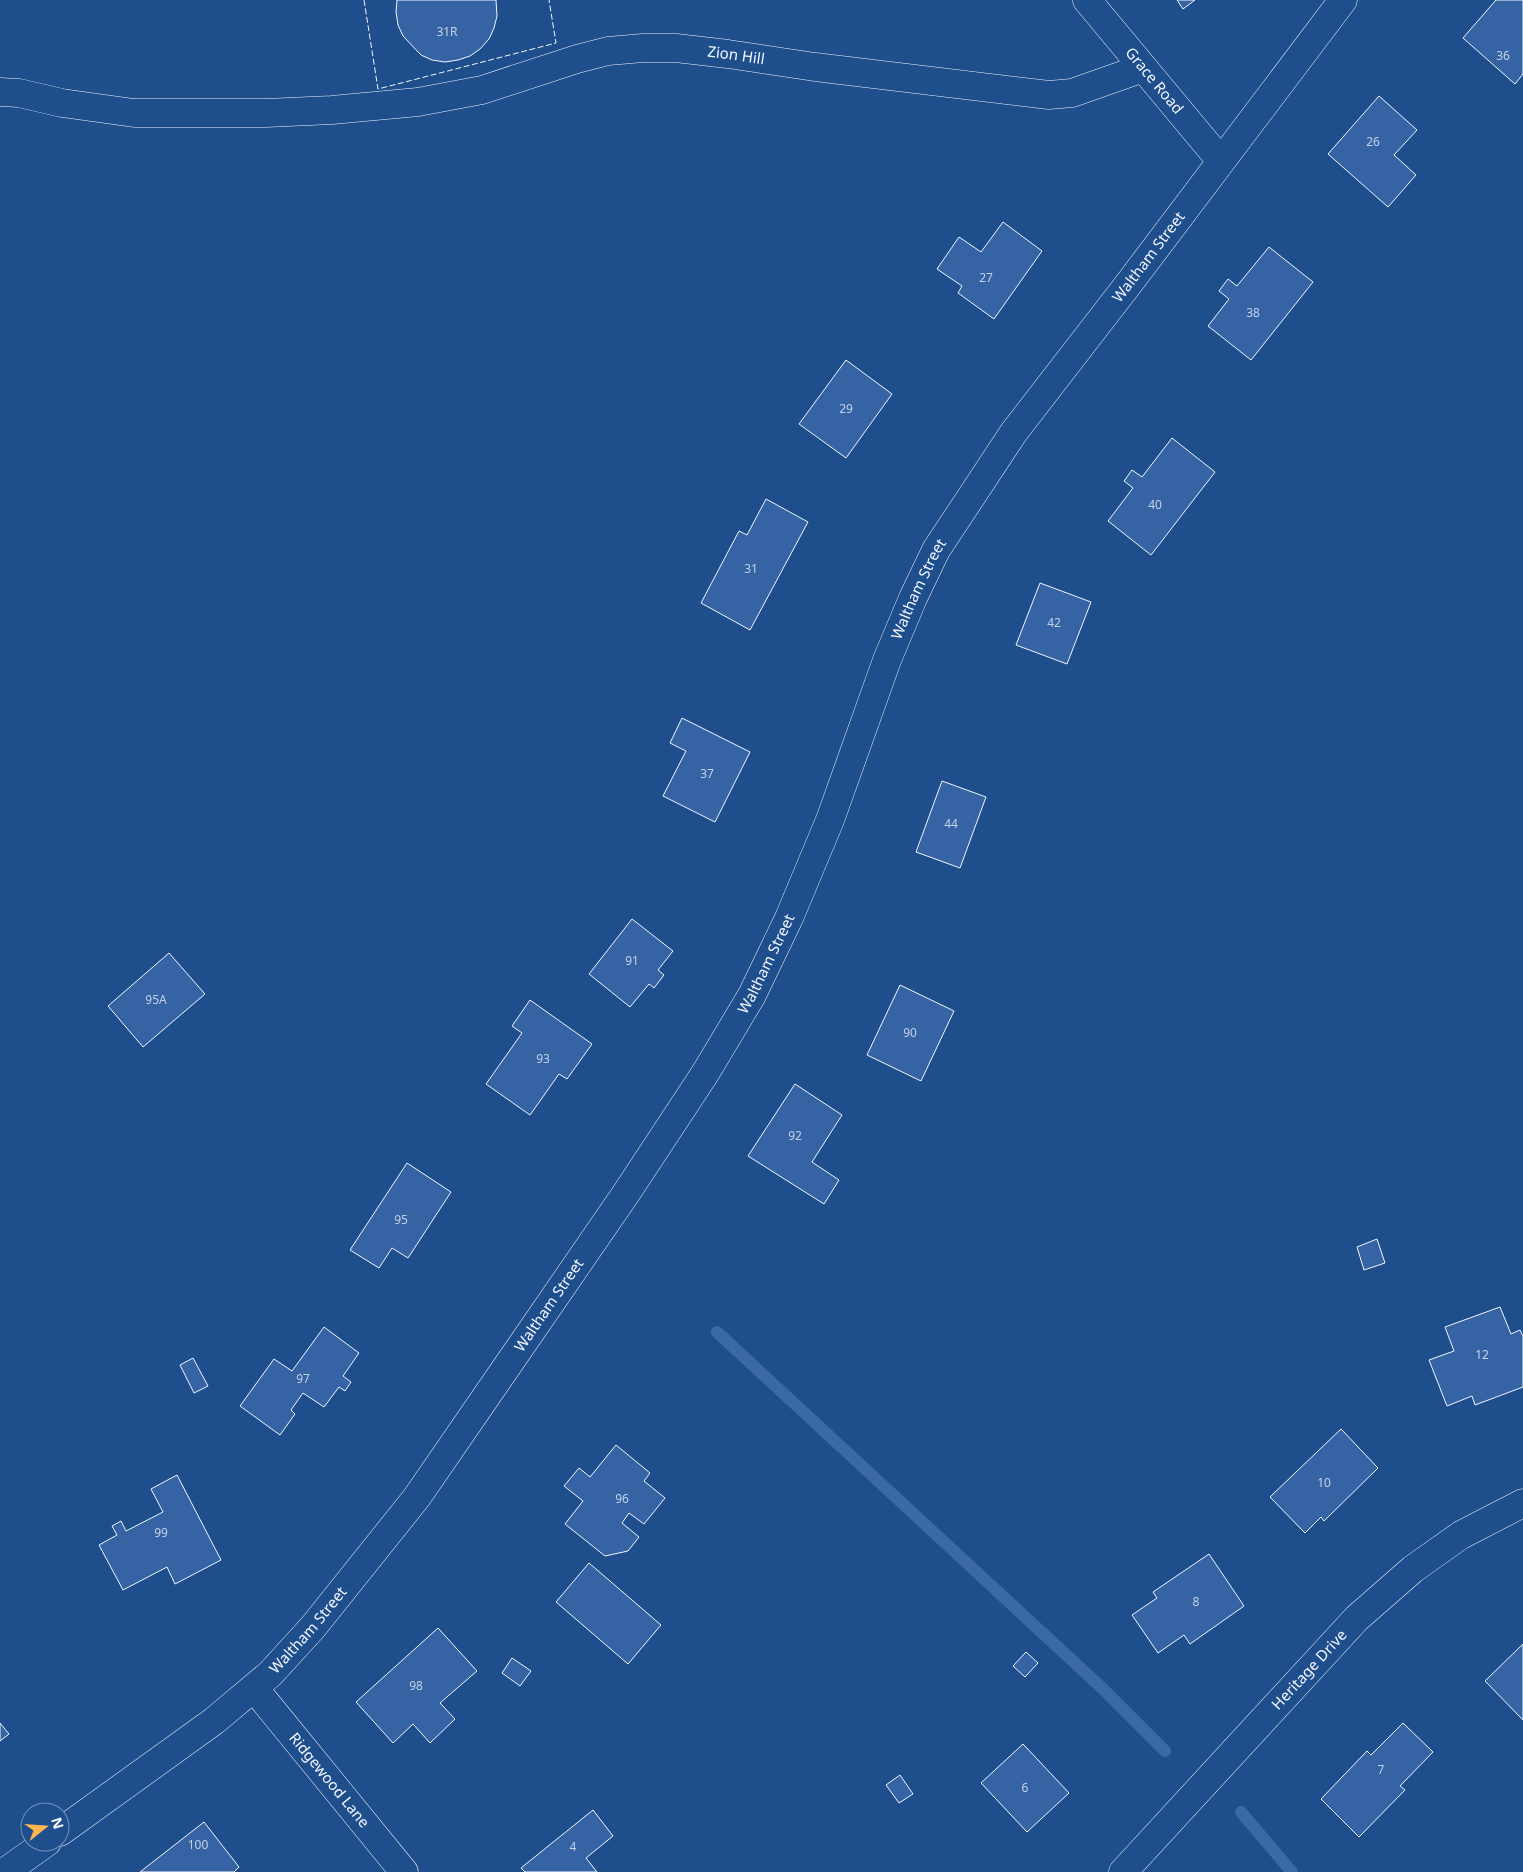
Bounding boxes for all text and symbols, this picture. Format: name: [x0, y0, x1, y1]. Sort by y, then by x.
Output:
house number: 31R: [436, 23, 458, 40]
street label: Zion Hill: [707, 41, 766, 68]
street label: Grace Road: [1121, 43, 1189, 118]
house number: 36: [1496, 47, 1510, 64]
house number: 26: [1366, 133, 1380, 150]
street label: Waltham Street: [1107, 207, 1189, 306]
house number: 27: [979, 269, 993, 286]
house number: 38: [1246, 304, 1260, 321]
house number: 29: [839, 400, 853, 417]
house number: 40: [1148, 496, 1162, 513]
street label: Waltham Street: [886, 534, 950, 642]
house number: 31: [744, 560, 758, 577]
house number: 42: [1047, 614, 1061, 631]
house number: 37: [700, 765, 714, 782]
house number: 44: [944, 815, 958, 832]
street label: Waltham Street: [732, 910, 799, 1017]
house number: 91: [625, 952, 639, 969]
house number: 95A: [145, 991, 167, 1008]
house number: 90: [903, 1024, 917, 1041]
house number: 93: [536, 1050, 550, 1067]
house number: 92: [788, 1127, 802, 1144]
house number: 95: [394, 1211, 408, 1228]
street label: Waltham Street: [509, 1254, 588, 1355]
house number: 12: [1475, 1346, 1489, 1363]
house number: 97: [296, 1370, 310, 1387]
house number: 10: [1317, 1474, 1331, 1491]
house number: 96: [615, 1490, 629, 1507]
house number: 99: [154, 1524, 168, 1541]
street label: Waltham Street: [264, 1582, 351, 1677]
house number: 8: [1193, 1593, 1200, 1610]
street label: Heritage Drive: [1267, 1625, 1351, 1713]
house number: 98: [409, 1677, 423, 1694]
street label: Ridgewood Lane: [285, 1728, 375, 1831]
house number: 7: [1378, 1761, 1385, 1778]
house number: 6: [1022, 1779, 1029, 1796]
north arrow: [20, 1802, 70, 1852]
text: N: [47, 1815, 69, 1831]
house number: 100: [188, 1836, 208, 1853]
house number: 4: [570, 1838, 577, 1855]

